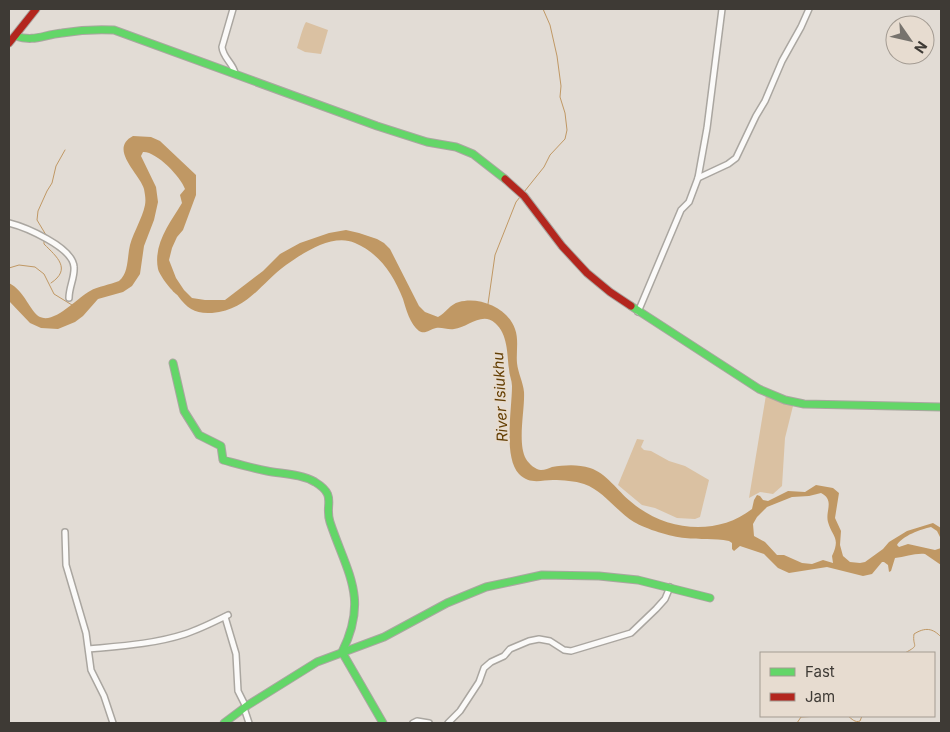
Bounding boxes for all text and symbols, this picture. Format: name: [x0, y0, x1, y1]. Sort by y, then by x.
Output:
north arrow: [885, 15, 935, 65]
text: N: [911, 38, 931, 57]
water label: River Isiukhu: [488, 351, 512, 443]
legend: [760, 652, 935, 717]
text: Fast: [805, 662, 835, 681]
text: Jam: [805, 687, 835, 706]

